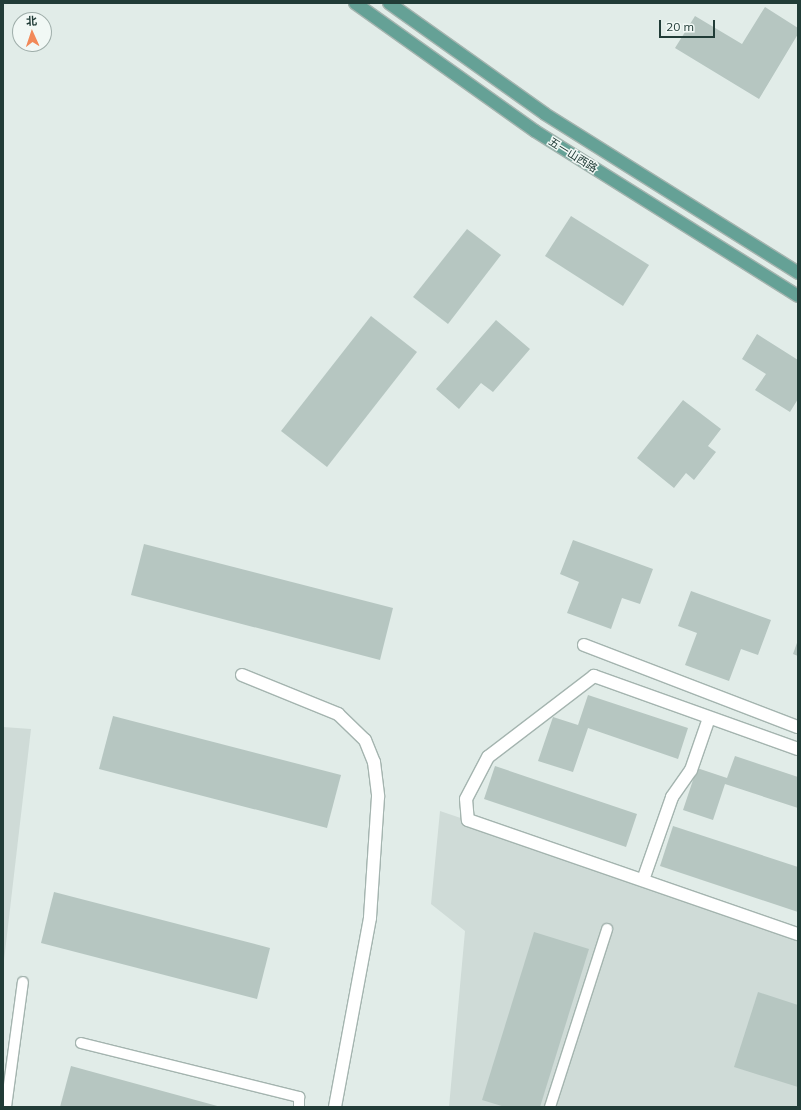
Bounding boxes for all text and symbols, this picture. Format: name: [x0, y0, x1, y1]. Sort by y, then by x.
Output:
north arrow: [12, 12, 52, 52]
scale bar: [661, 12, 717, 38]
text: 北: [26, 14, 37, 28]
text: 20 m: [666, 19, 694, 34]
street label: 五一山西路: [546, 135, 600, 175]

